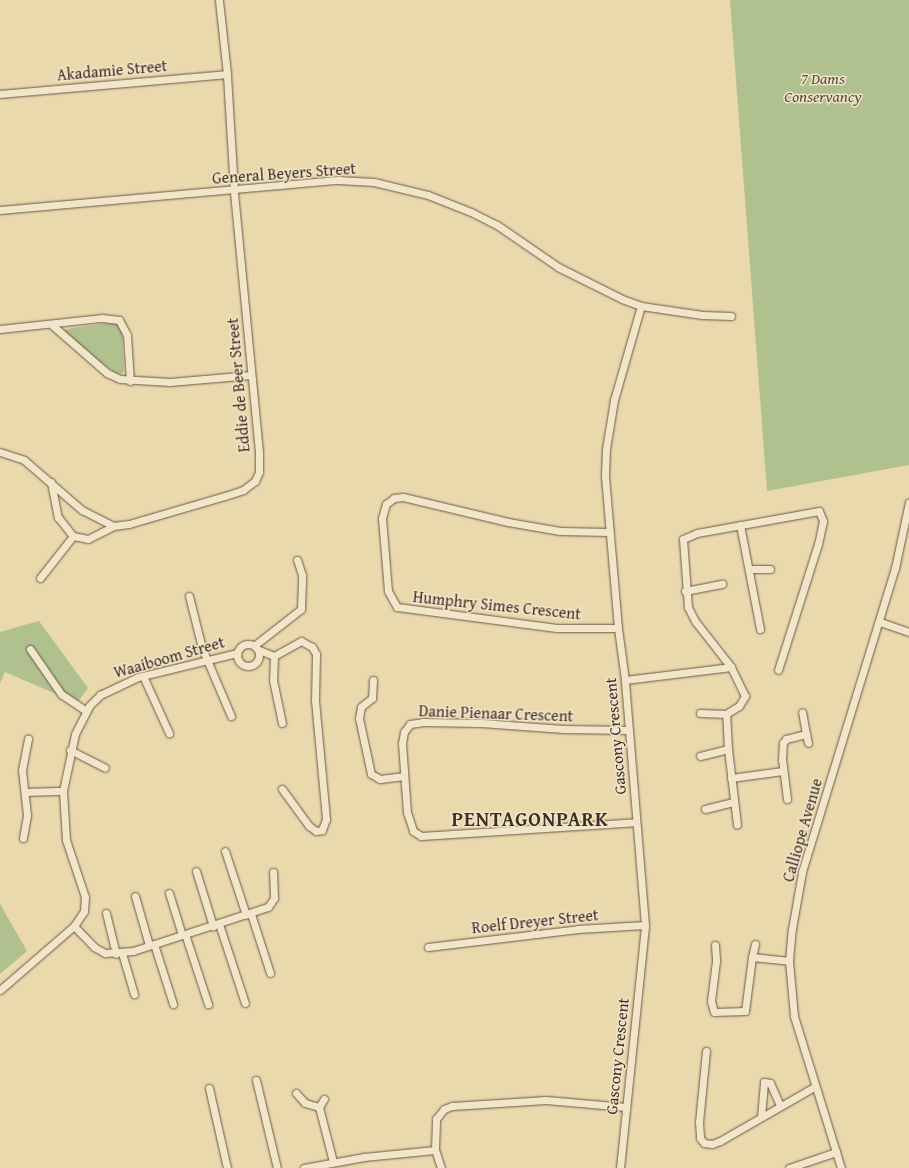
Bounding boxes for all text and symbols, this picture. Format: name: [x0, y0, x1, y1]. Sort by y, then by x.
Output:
street label: Akadamie Street: [56, 56, 168, 84]
park label: 7 Dams Conservancy: [784, 68, 862, 106]
street label: General Beyers Street: [211, 158, 357, 188]
street label: Eddie de Beer Street: [223, 317, 253, 453]
street label: Humphry Simes Crescent: [412, 587, 582, 623]
street label: Waaiboom Street: [111, 632, 227, 682]
street label: Gascony Crescent: [600, 677, 630, 795]
street label: Danie Pienaar Crescent: [418, 701, 574, 725]
street label: Calliope Avenue: [778, 776, 826, 884]
district label: PENTAGONPARK: [451, 806, 609, 830]
street label: Roelf Dreyer Street: [471, 905, 599, 937]
street label: Gascony Crescent: [601, 997, 633, 1115]

